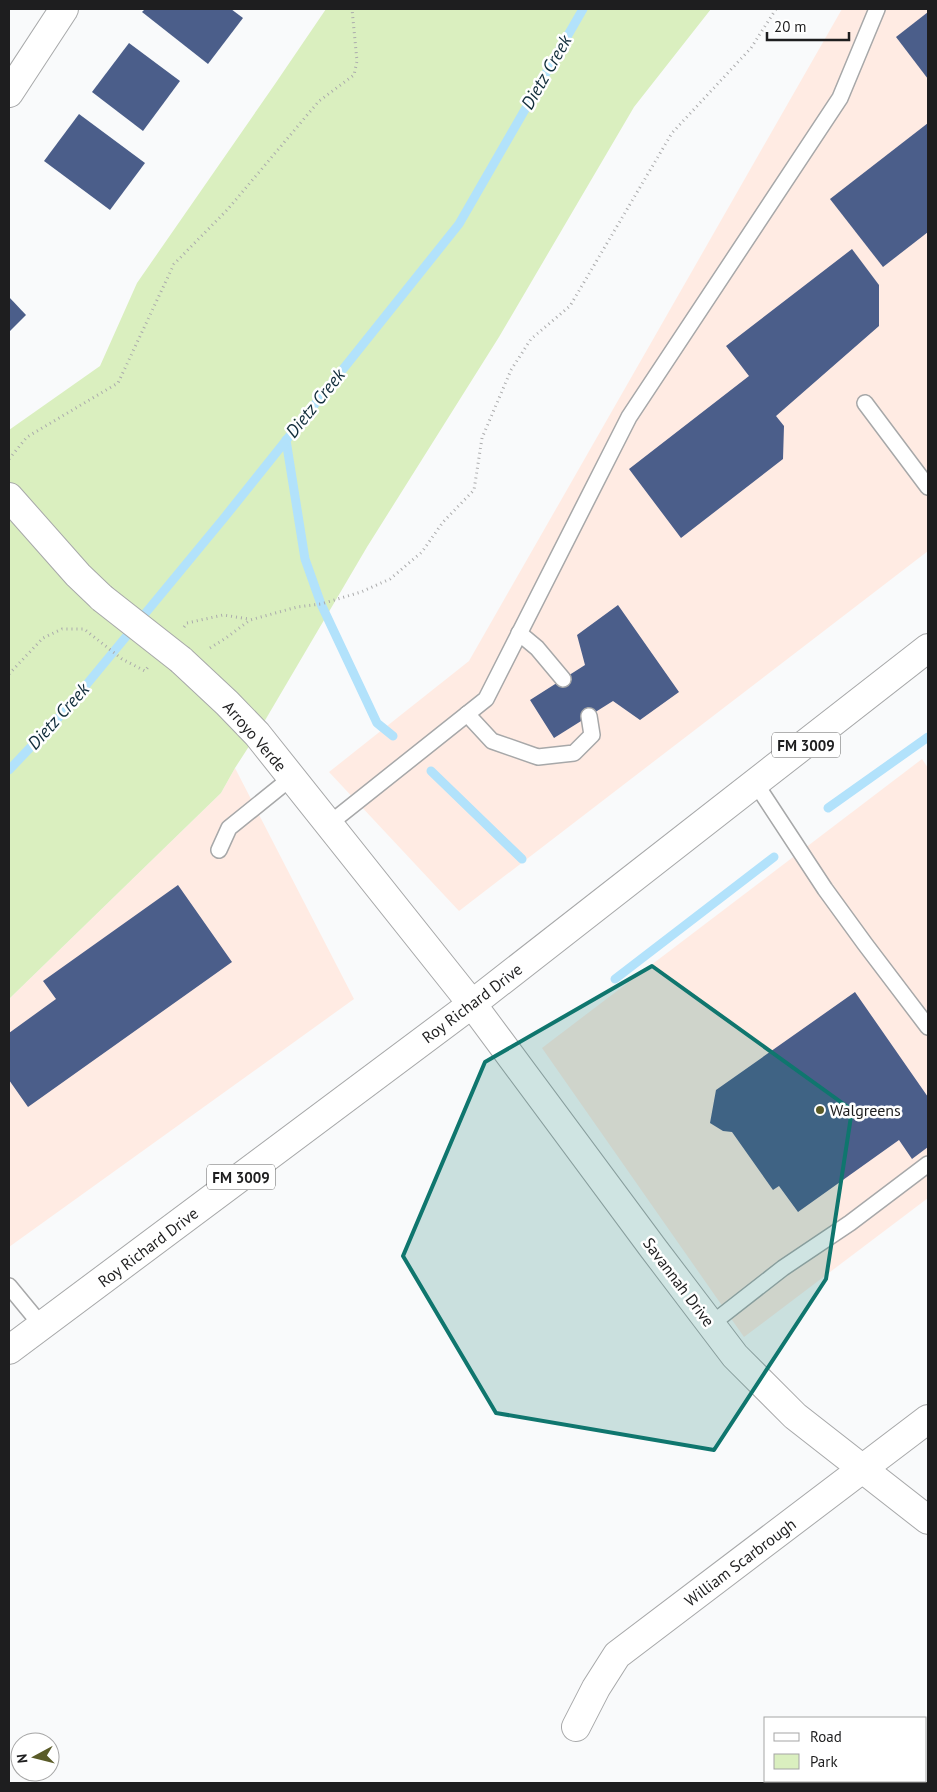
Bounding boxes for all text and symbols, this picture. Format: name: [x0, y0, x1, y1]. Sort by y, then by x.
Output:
scale bar: [767, 10, 850, 42]
text: 20 m: [774, 17, 807, 36]
water label: Dietz Creek: [516, 30, 577, 113]
water label: Dietz Creek: [280, 363, 350, 442]
water label: Dietz Creek: [22, 677, 95, 754]
street label: Arroyo Verde: [219, 697, 291, 775]
road number: FM 3009: [772, 732, 840, 758]
street label: Roy Richard Drive: [418, 959, 526, 1047]
place label: Walgreens: [830, 1100, 901, 1120]
marker: Walgreens: [814, 1104, 826, 1116]
road number: FM 3009: [207, 1164, 275, 1190]
street label: Roy Richard Drive: [94, 1203, 202, 1291]
street label: Savannah Drive: [639, 1233, 719, 1331]
street label: William Scarbrough: [680, 1514, 800, 1610]
legend: [764, 1717, 927, 1782]
text: Road: [810, 1727, 842, 1746]
north arrow: [10, 1732, 60, 1782]
text: Park: [810, 1752, 838, 1771]
text: N: [13, 1753, 32, 1764]

